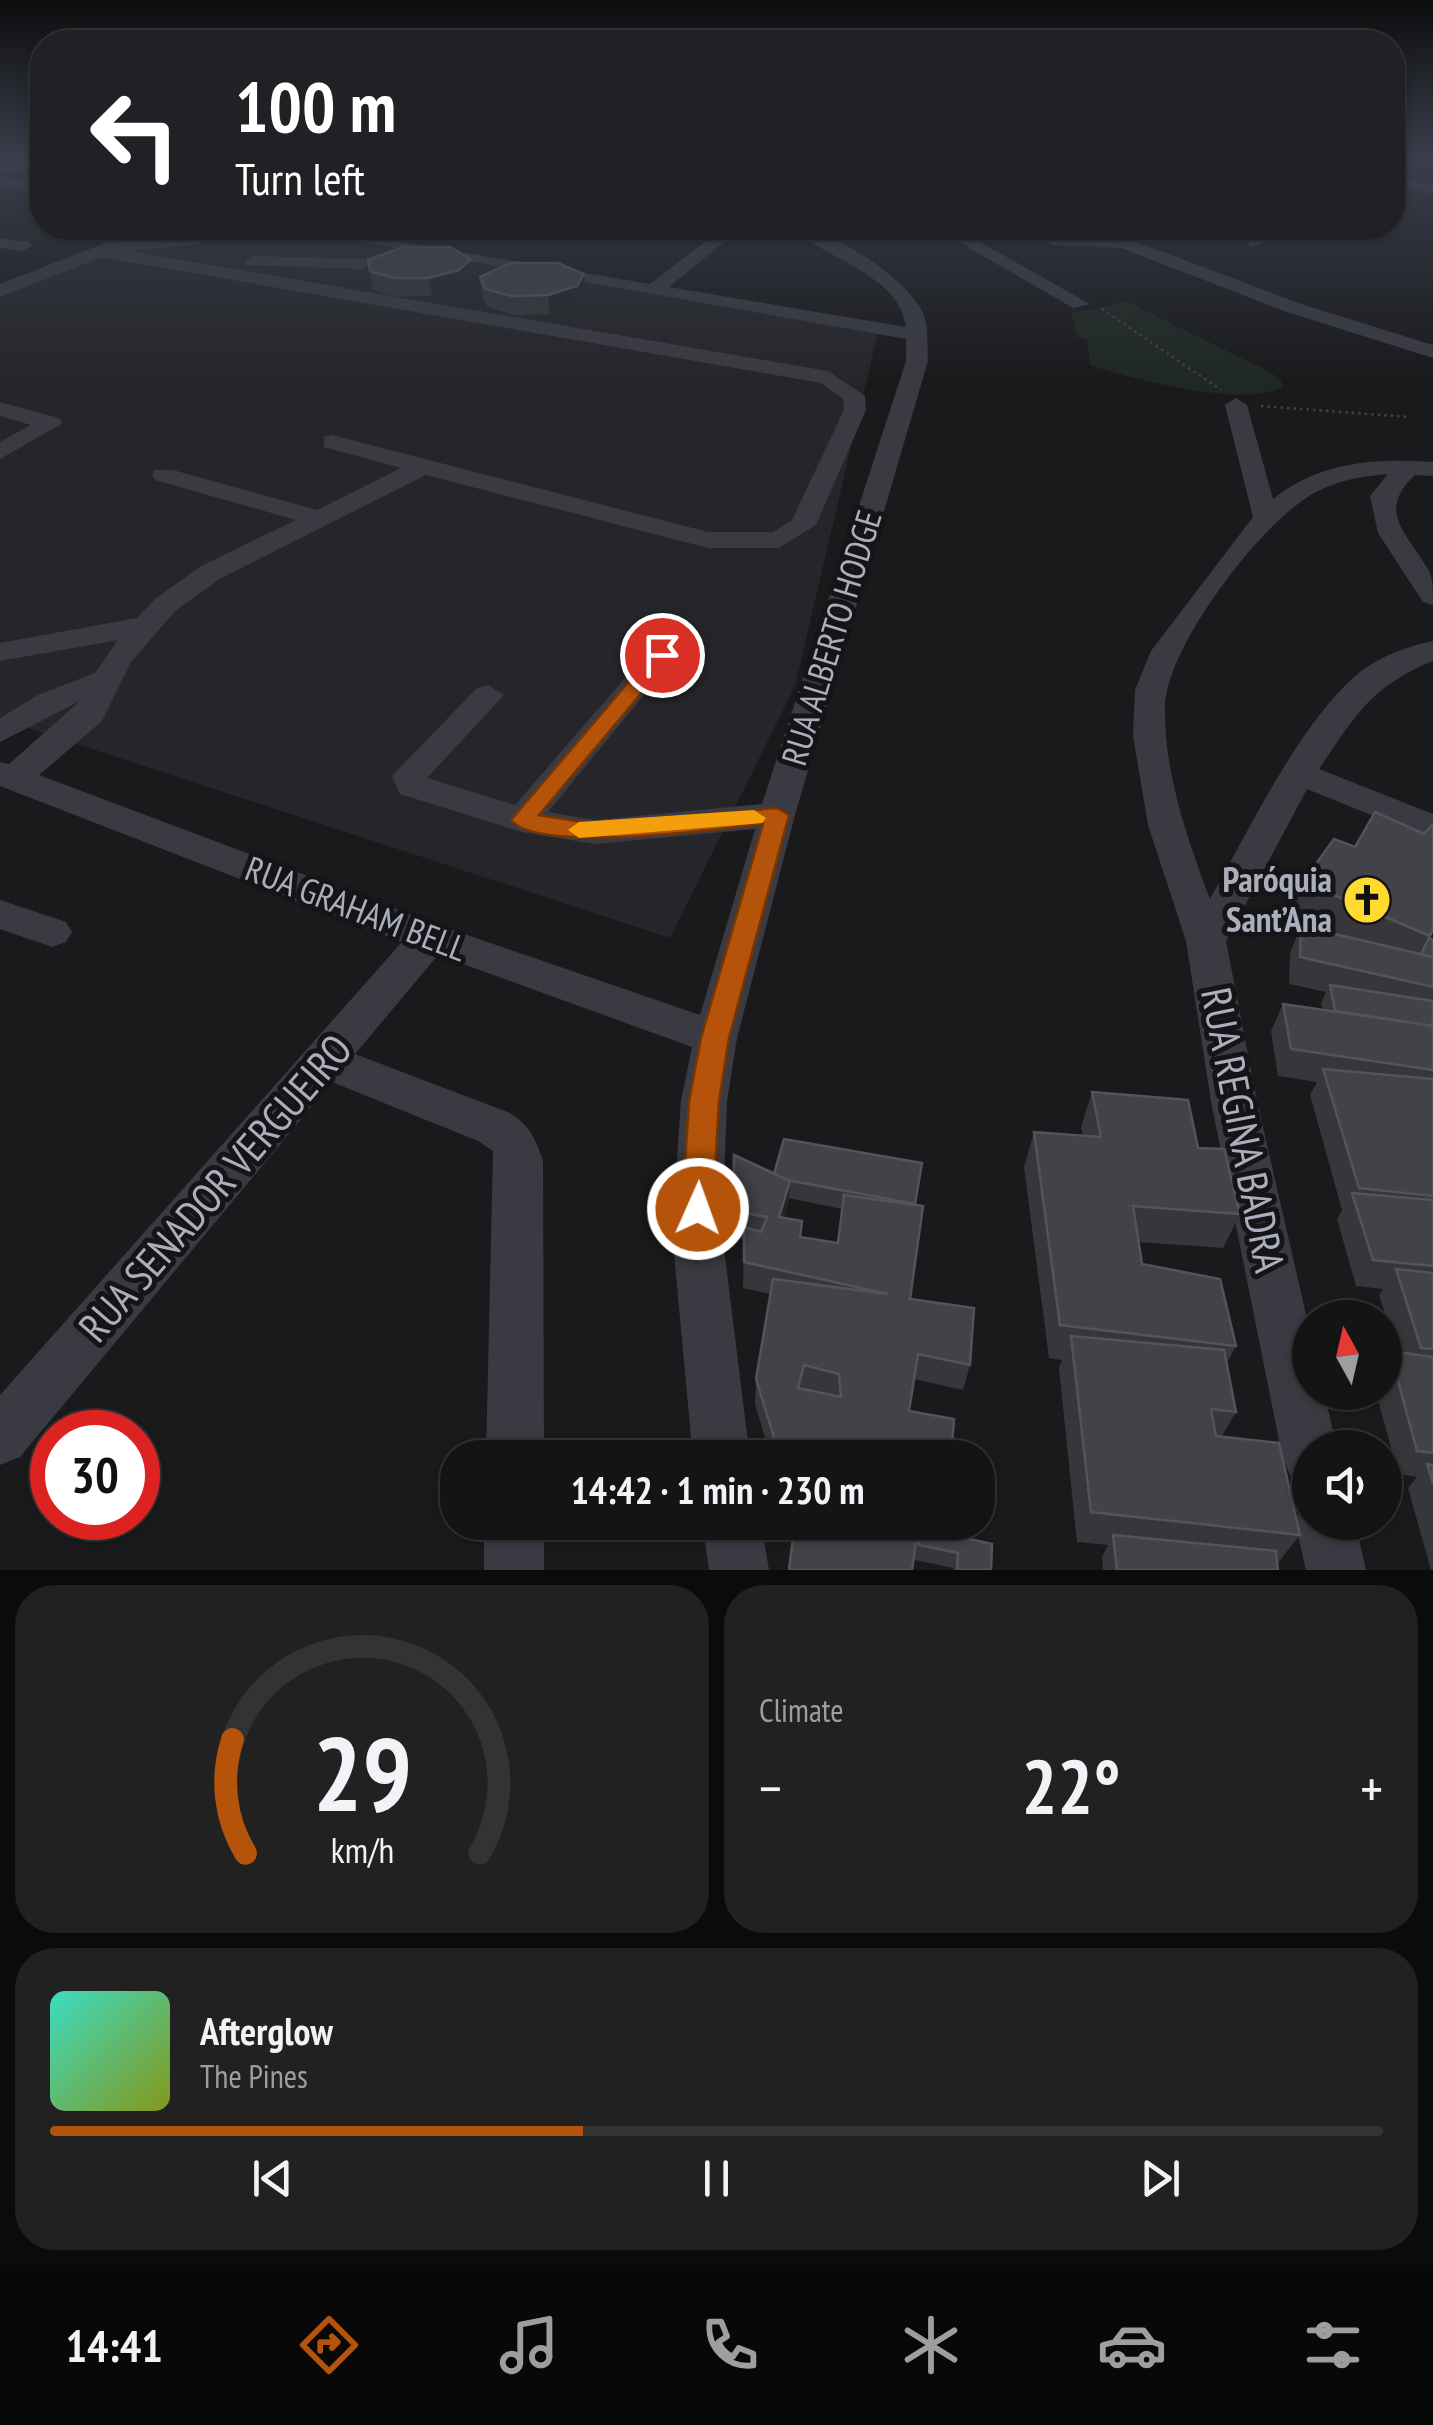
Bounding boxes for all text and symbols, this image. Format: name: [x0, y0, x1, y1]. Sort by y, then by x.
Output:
text: 100 m: [235, 61, 396, 151]
icon: left: [70, 70, 200, 200]
text: Turn left: [235, 149, 365, 207]
street label: RUA ALBERTO HODGE: [770, 505, 892, 771]
pin: [620, 613, 705, 698]
icon: arrive: [635, 628, 690, 683]
street label: RUA GRAHAM BELL: [239, 845, 474, 971]
place label: Paróquia Sant’Ana: [1222, 856, 1332, 942]
church icon: Paróquia Sant’Ana: [1341, 874, 1393, 926]
street label: RUA REGINA BADRA: [1189, 983, 1298, 1277]
street label: RUA SENADOR VERGUEIRO: [66, 1023, 363, 1353]
position arrow: [646, 1157, 750, 1261]
north arrow: [1292, 1300, 1402, 1410]
map controls: [1292, 1300, 1402, 1540]
speed limit sign: 30: [30, 1410, 160, 1540]
button: sound: [1292, 1430, 1402, 1540]
text: 14:42 · 1 min · 230 m: [571, 1465, 864, 1514]
text: Climate: [759, 1689, 843, 1731]
text: 29: [312, 1705, 412, 1840]
text: 22°: [1021, 1738, 1121, 1835]
text: −: [759, 1752, 782, 1823]
text: +: [1360, 1752, 1383, 1823]
text: km/h: [330, 1827, 394, 1873]
text: Afterglow: [200, 2006, 333, 2055]
text: The Pines: [200, 2055, 308, 2097]
icon: previous: [245, 2151, 300, 2206]
icon: pause: [689, 2151, 744, 2206]
icon: next: [1133, 2151, 1188, 2206]
icon: directions: [294, 2310, 364, 2380]
icon: music: [494, 2310, 564, 2380]
icon: phone: [695, 2310, 765, 2380]
icon: climate: [896, 2310, 966, 2380]
icon: car: [1097, 2310, 1167, 2380]
icon: filters: [1298, 2310, 1368, 2380]
text: 14:41: [65, 2316, 163, 2374]

